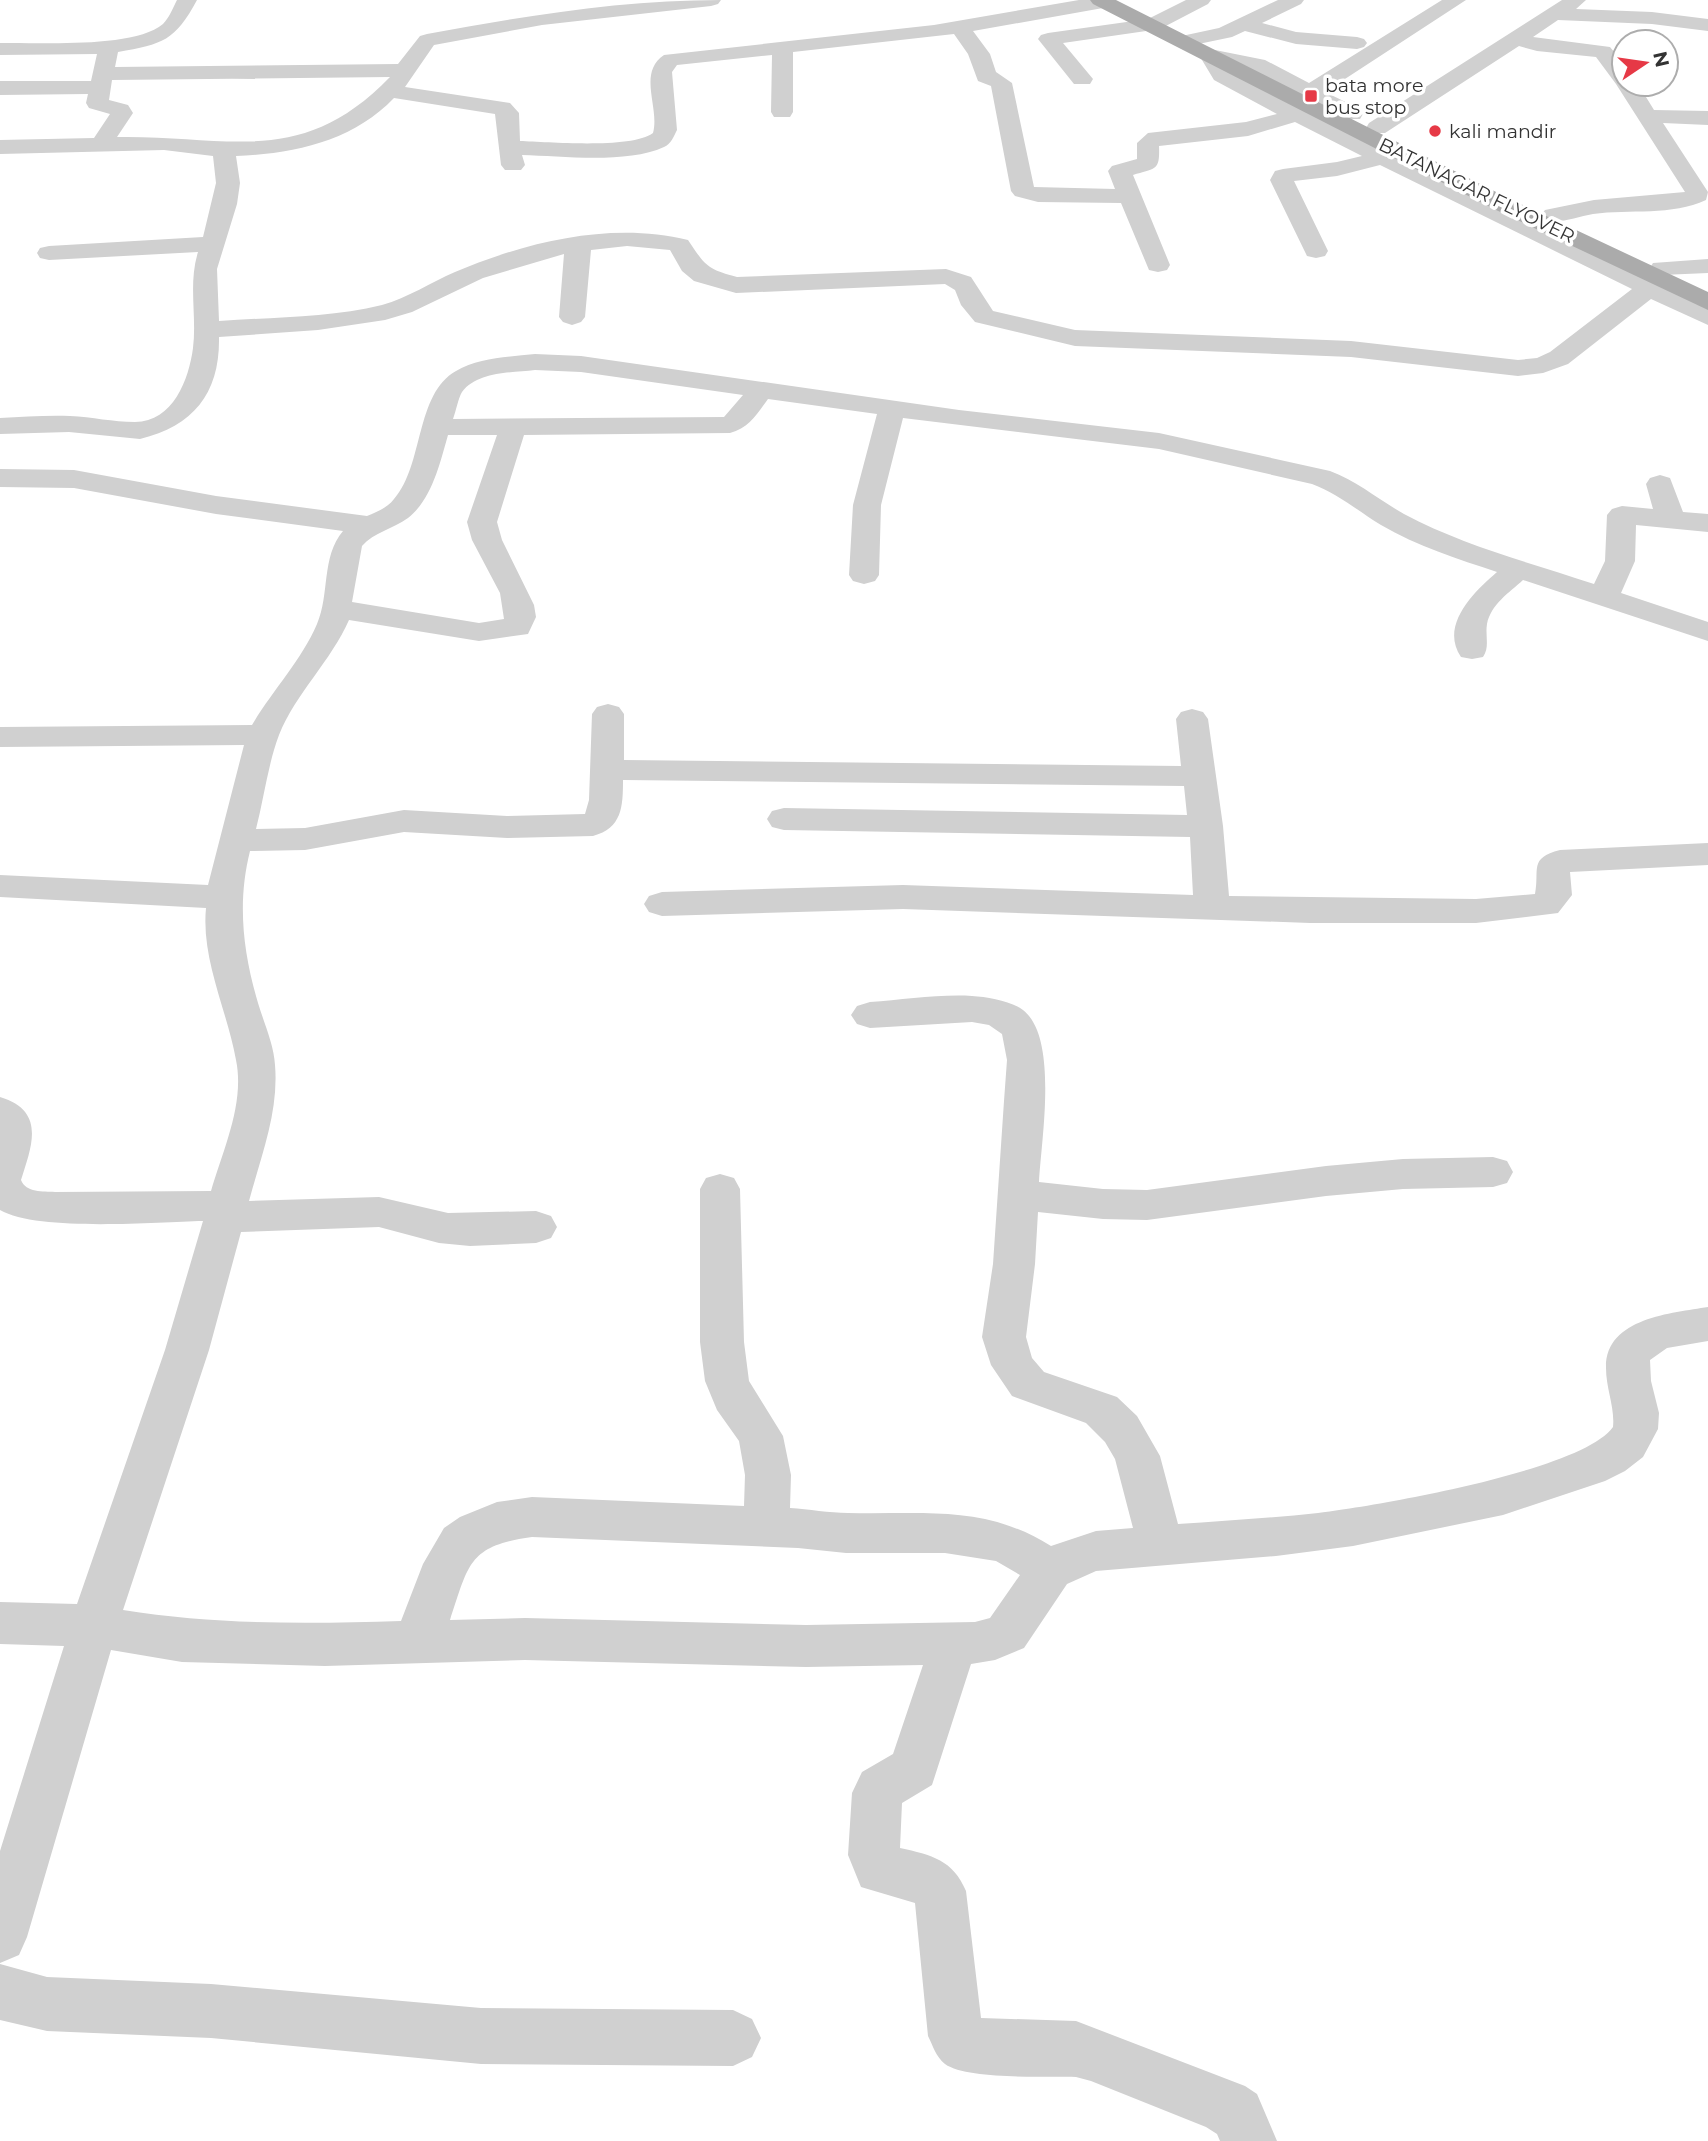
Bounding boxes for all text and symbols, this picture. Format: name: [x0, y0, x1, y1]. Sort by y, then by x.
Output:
north arrow: [1610, 28, 1680, 98]
text: N: [1648, 49, 1674, 69]
place label: bata more bus stop: [1325, 74, 1423, 119]
marker: bata more bus stop: [1303, 88, 1319, 104]
place label: kali mandir: [1449, 120, 1556, 143]
marker: kali mandir: [1427, 123, 1443, 139]
street label: BATANAGAR FLYOVER: [1375, 133, 1579, 248]

